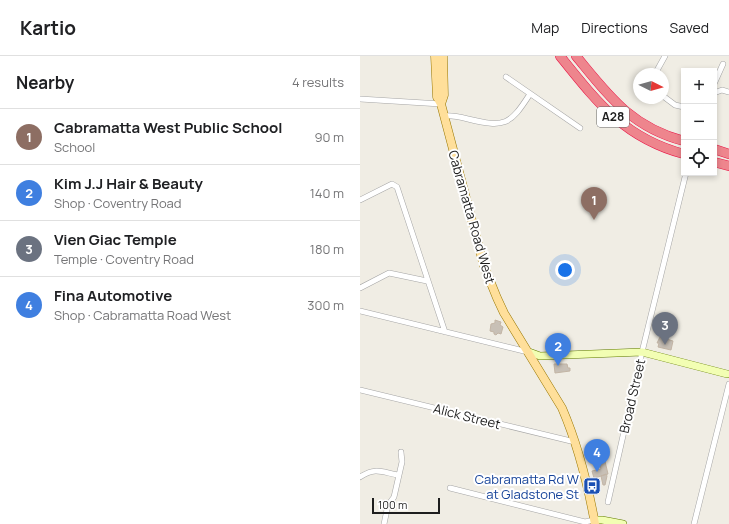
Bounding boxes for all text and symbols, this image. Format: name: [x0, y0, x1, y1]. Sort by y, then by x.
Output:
text: Kartio: [20, 15, 76, 41]
text: Map: [531, 18, 559, 37]
text: Directions: [581, 18, 648, 37]
text: Saved: [670, 18, 709, 37]
north arrow: [633, 68, 669, 104]
map controls: [681, 68, 717, 176]
button: +: [681, 68, 717, 104]
text: Nearby: [16, 71, 74, 94]
text: 4 results: [292, 73, 344, 91]
button: −: [681, 104, 717, 140]
road number: A28: [597, 107, 629, 127]
text: Cabramatta West Public School: [54, 117, 283, 138]
text: 1: [26, 128, 32, 146]
text: 90 m: [314, 128, 344, 146]
text: School: [54, 138, 95, 156]
button: locate: [681, 140, 717, 176]
street label: Cabramatta Road West: [444, 148, 500, 286]
text: Kim J.J Hair & Beauty: [54, 173, 203, 194]
text: 2: [25, 184, 33, 202]
text: 140 m: [310, 184, 344, 202]
pin: 1: [581, 187, 607, 220]
text: Shop · Coventry Road: [54, 194, 182, 212]
text: Vien Giac Temple: [54, 229, 177, 250]
text: 3: [25, 240, 33, 258]
text: 180 m: [310, 240, 344, 258]
text: Temple · Coventry Road: [54, 250, 194, 268]
your location: [555, 260, 575, 280]
text: Fina Automotive: [54, 285, 172, 306]
text: 4: [25, 296, 33, 314]
text: 300 m: [307, 296, 344, 314]
text: Shop · Cabramatta Road West: [54, 306, 231, 324]
pin: 3: [652, 312, 678, 345]
pin: 2: [545, 333, 571, 366]
street label: Broad Street: [615, 357, 649, 435]
street label: Alick Street: [431, 399, 503, 433]
pin: 4: [584, 439, 610, 472]
place label: Cabramatta Rd W at Gladstone St: [475, 470, 579, 503]
bus stop icon: Cabramatta Rd W at Gladstone St: [582, 476, 602, 496]
scale bar: [372, 496, 440, 515]
text: 100 m: [378, 497, 407, 512]

